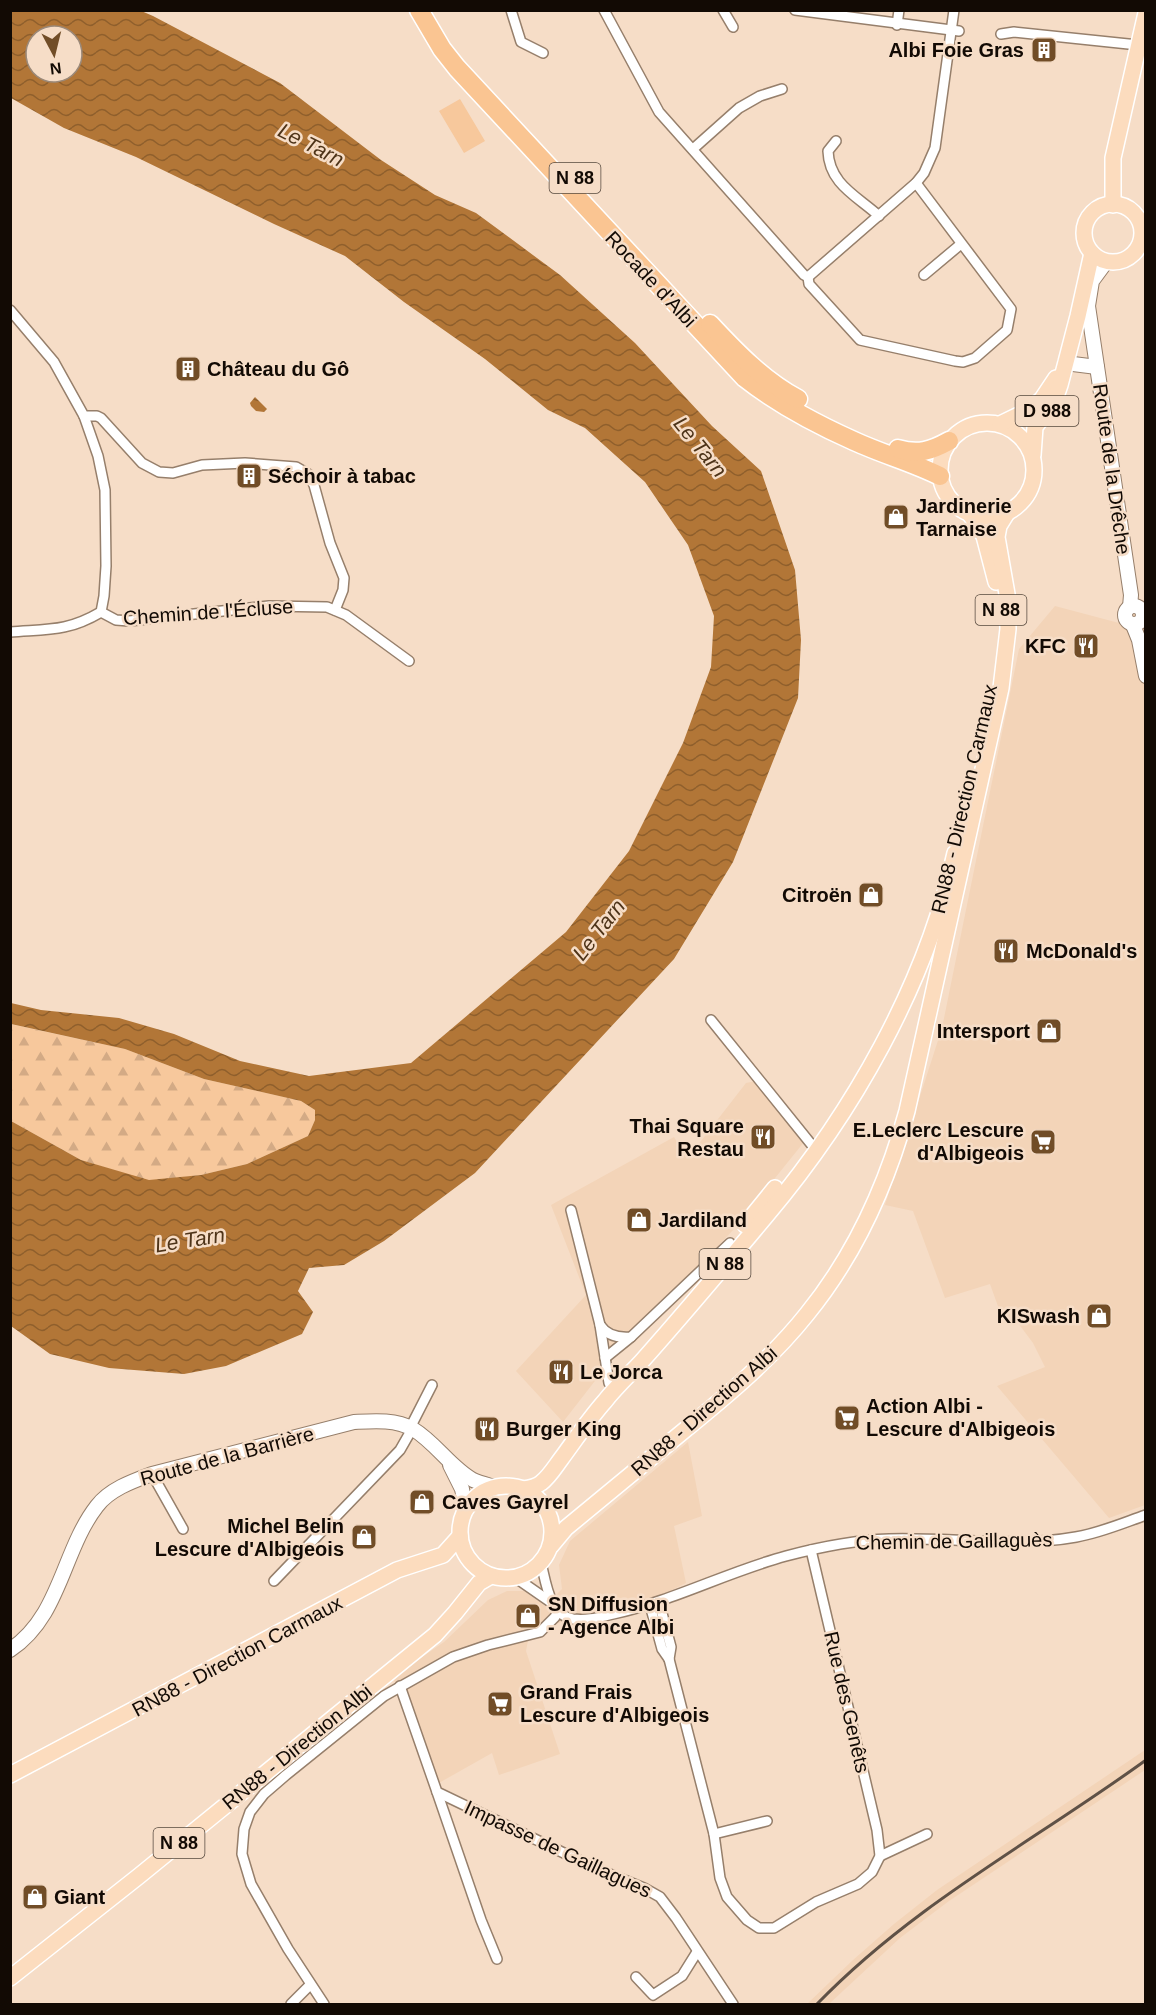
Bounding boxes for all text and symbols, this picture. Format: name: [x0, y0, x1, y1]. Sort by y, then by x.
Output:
north arrow: [24, 24, 84, 84]
building icon: Albi Foie Gras: [1029, 35, 1059, 65]
place label: Albi Foie Gras: [888, 39, 1024, 61]
text: N: [49, 59, 63, 78]
water label: Le Tarn: [275, 118, 348, 171]
road number: N 88: [550, 163, 600, 193]
street label: Rocade d'Albi: [601, 227, 701, 331]
building icon: Château du Gô: [173, 354, 203, 384]
place label: Château du Gô: [207, 358, 349, 380]
street label: Route de la Drêche: [1089, 382, 1135, 556]
road number: D 988: [1016, 396, 1078, 426]
water label: Le Tarn: [669, 412, 731, 481]
building icon: Séchoir à tabac: [234, 461, 264, 491]
place label: Séchoir à tabac: [268, 465, 416, 487]
place label: Jardinerie Tarnaise: [916, 495, 1012, 540]
shop icon: Jardinerie Tarnaise: [881, 502, 911, 532]
street label: Chemin de l'Écluse: [122, 595, 294, 629]
road number: N 88: [976, 595, 1026, 625]
restaurant icon: KFC: [1071, 631, 1101, 661]
place label: KFC: [1025, 635, 1066, 657]
street label: RN88 - Direction Carmaux: [927, 682, 1001, 916]
shop icon: Citroën: [856, 880, 886, 910]
place label: Citroën: [782, 884, 852, 906]
water label: Le Tarn: [568, 895, 629, 965]
restaurant icon: McDonald's: [991, 936, 1021, 966]
place label: McDonald's: [1026, 940, 1137, 962]
shop icon: Intersport: [1034, 1016, 1064, 1046]
place label: Intersport: [937, 1020, 1030, 1042]
place label: Thai Square Restau: [630, 1115, 744, 1160]
place label: E.Leclerc Lescure d'Albigeois: [853, 1119, 1024, 1164]
restaurant icon: Thai Square Restau: [748, 1122, 778, 1152]
supermarket icon: E.Leclerc Lescure d'Albigeois: [1028, 1127, 1058, 1157]
shop icon: Jardiland: [624, 1205, 654, 1235]
place label: Jardiland: [658, 1209, 747, 1231]
water label: Le Tarn: [153, 1223, 227, 1256]
road number: N 88: [700, 1249, 750, 1279]
shop icon: KISwash: [1084, 1301, 1114, 1331]
place label: KISwash: [997, 1305, 1080, 1327]
street label: RN88 - Direction Albi: [627, 1342, 781, 1480]
restaurant icon: Le Jorca: [546, 1357, 576, 1387]
place label: Le Jorca: [580, 1361, 663, 1383]
place label: Action Albi - Lescure d'Albigeois: [866, 1395, 1055, 1440]
supermarket icon: Action Albi - Lescure d'Albigeois: [832, 1403, 862, 1433]
restaurant icon: Burger King: [472, 1414, 502, 1444]
place label: Burger King: [506, 1418, 622, 1440]
street label: Route de la Barrière: [138, 1422, 316, 1490]
shop icon: Caves Gayrel: [407, 1487, 437, 1517]
place label: Caves Gayrel: [442, 1491, 569, 1513]
place label: Michel Belin Lescure d'Albigeois: [155, 1515, 344, 1560]
shop icon: Michel Belin Lescure d'Albigeois: [349, 1522, 379, 1552]
street label: Chemin de Gaillaguès: [855, 1528, 1053, 1554]
street label: RN88 - Direction Carmaux: [128, 1591, 346, 1721]
place label: SN Diffusion - Agence Albi: [548, 1593, 674, 1638]
shop icon: SN Diffusion - Agence Albi: [513, 1601, 543, 1631]
street label: Rue des Genêts: [820, 1629, 874, 1775]
street label: RN88 - Direction Albi: [218, 1680, 376, 1814]
place label: Grand Frais Lescure d'Albigeois: [520, 1681, 709, 1726]
supermarket icon: Grand Frais Lescure d'Albigeois: [485, 1689, 515, 1719]
street label: Impasse de Gaillagues: [461, 1796, 655, 1902]
road number: N 88: [154, 1828, 204, 1858]
shop icon: Giant: [20, 1882, 50, 1912]
place label: Giant: [54, 1886, 105, 1908]

